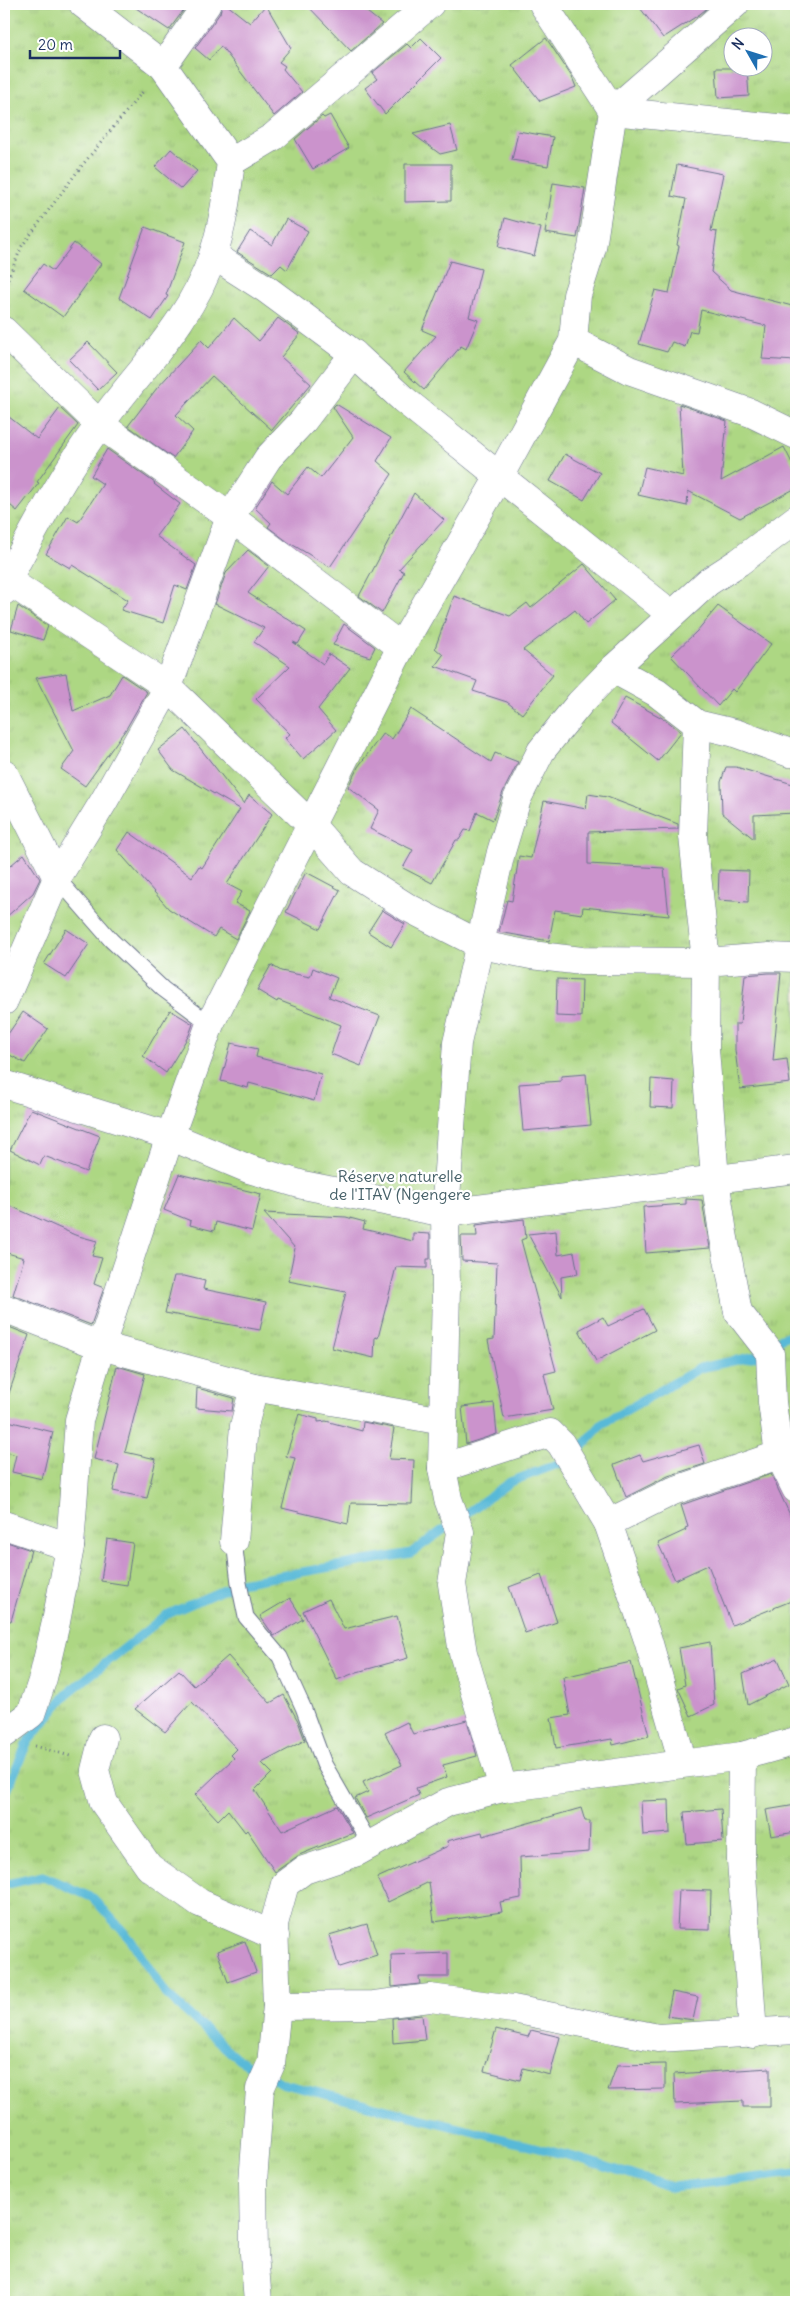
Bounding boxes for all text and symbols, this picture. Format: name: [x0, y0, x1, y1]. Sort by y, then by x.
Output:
scale bar: [30, 28, 120, 60]
north arrow: [722, 28, 772, 78]
text: N: [728, 34, 748, 53]
text: 20 m: [38, 35, 73, 54]
park label: Réserve naturelle de l'ITAV (Ngengere: [329, 1166, 471, 1204]

